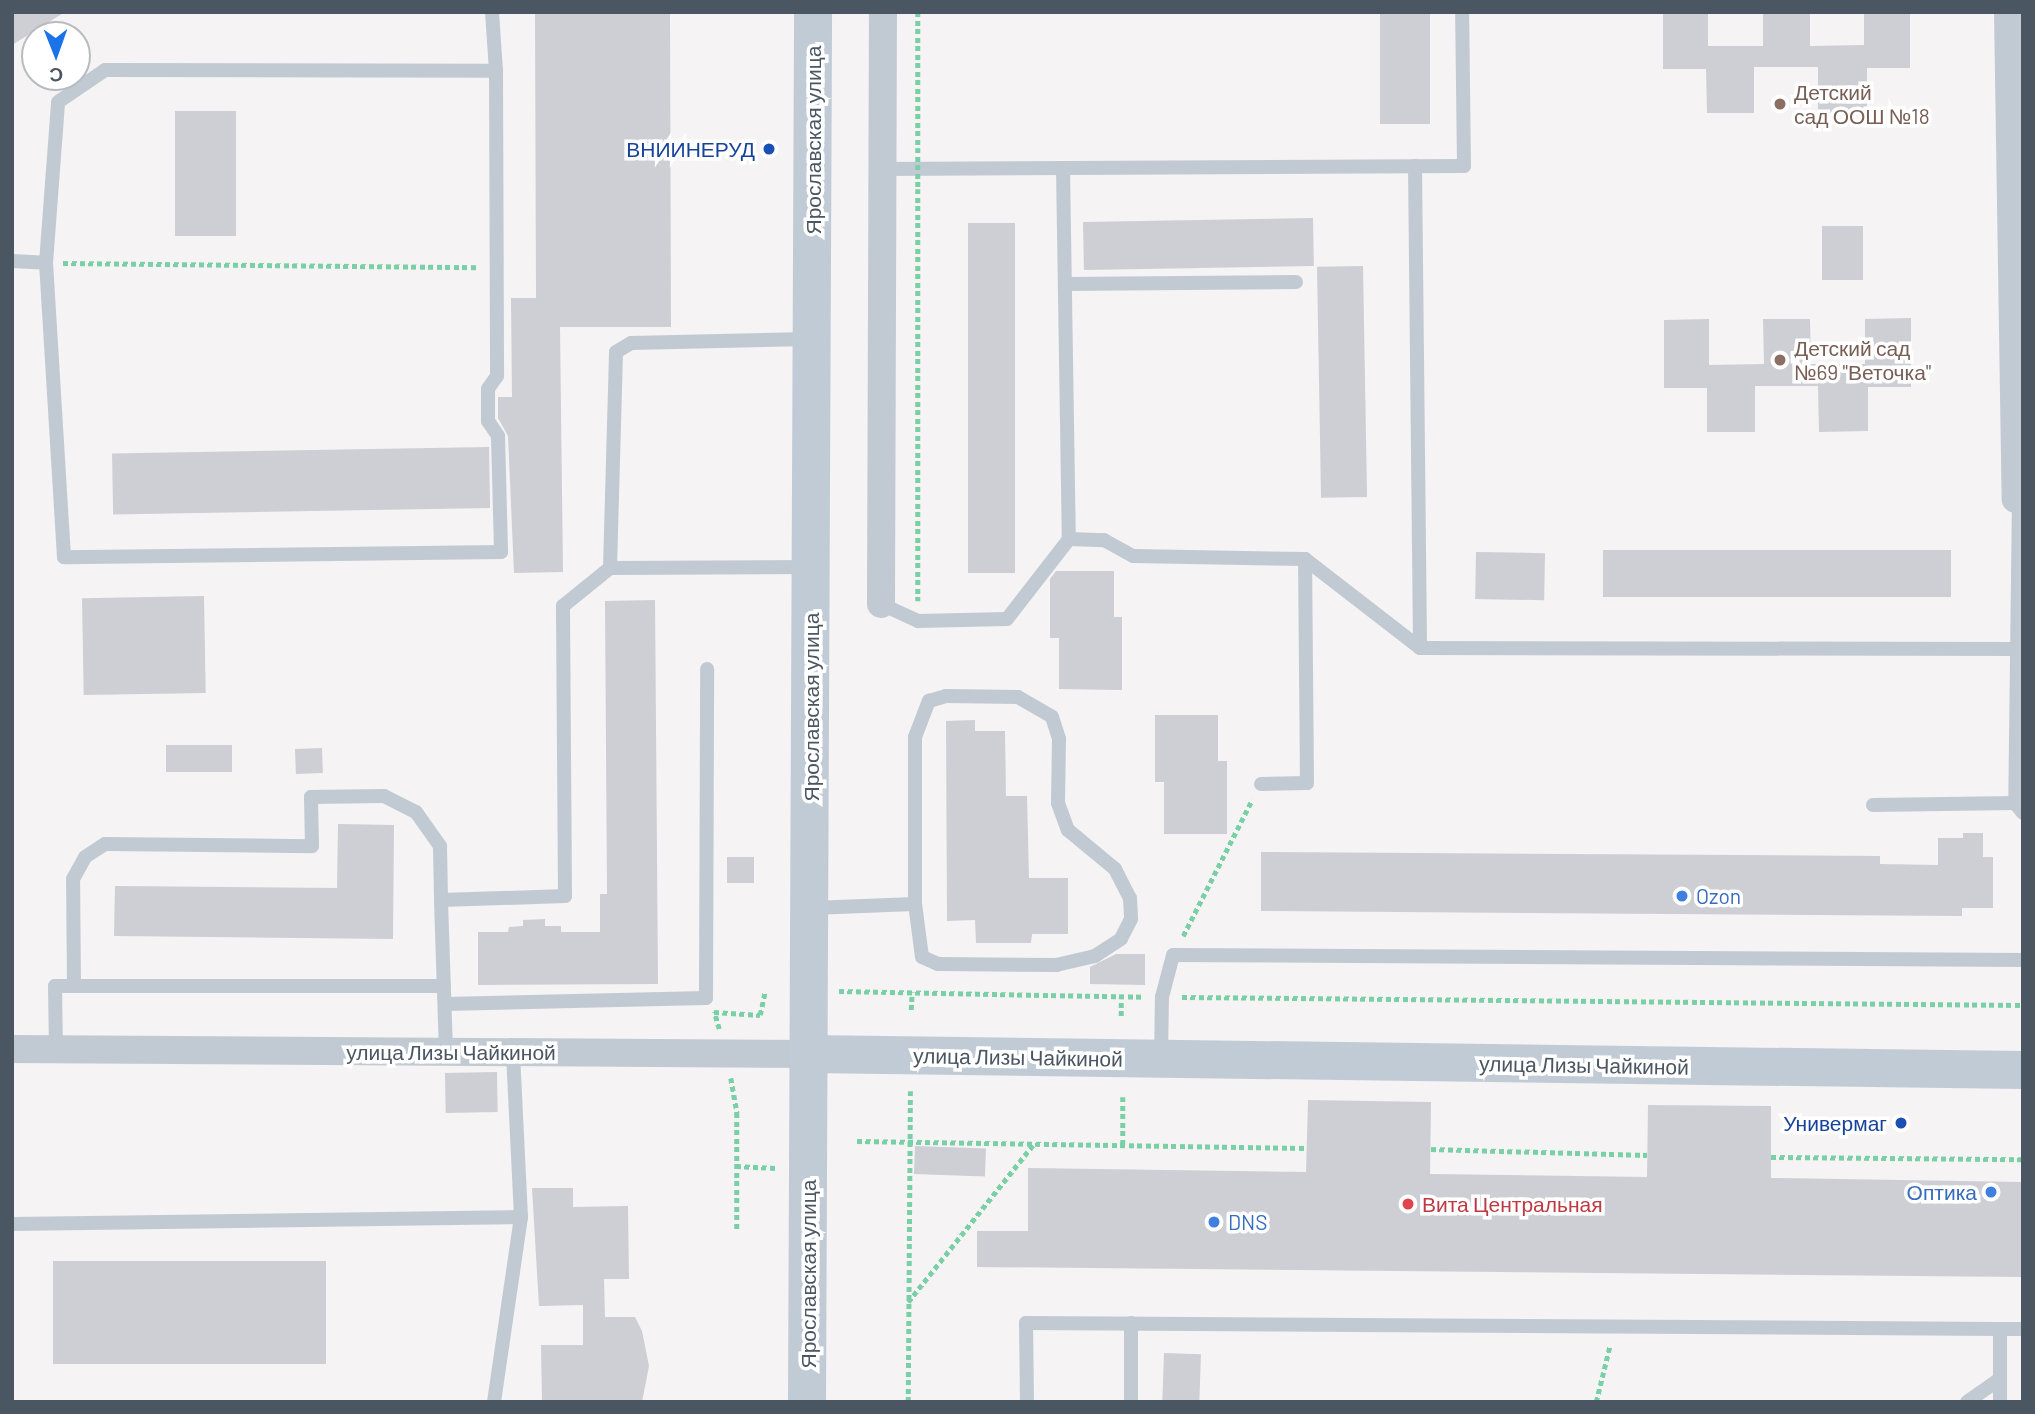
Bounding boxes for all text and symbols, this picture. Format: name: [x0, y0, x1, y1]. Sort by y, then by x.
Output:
north arrow: [21, 21, 91, 91]
street label: Ярославская улица: [800, 45, 826, 235]
text: С: [49, 64, 63, 87]
place label: Детский сад ООШ №18: [1794, 79, 1930, 129]
marker: Детский сад ООШ №18: [1772, 96, 1788, 112]
place label: ВНИИНЕРУД: [626, 136, 755, 162]
marker: ВНИИНЕРУД: [761, 141, 777, 157]
place label: Детский сад №69 "Веточка": [1794, 335, 1931, 385]
marker: Детский сад №69 "Веточка": [1772, 352, 1788, 368]
street label: Ярославская улица: [798, 612, 824, 802]
place label: Ozon: [1696, 883, 1741, 909]
marker: Ozon: [1674, 888, 1690, 904]
street label: улица Лизы Чайкиной: [346, 1039, 556, 1065]
street label: улица Лизы Чайкиной: [913, 1043, 1123, 1071]
street label: улица Лизы Чайкиной: [1479, 1051, 1689, 1079]
place label: Универмаг: [1783, 1110, 1887, 1136]
marker: Универмаг: [1893, 1115, 1909, 1131]
street label: Ярославская улица: [795, 1179, 821, 1369]
place label: Оптика: [1907, 1179, 1977, 1205]
marker: Оптика: [1983, 1184, 1999, 1200]
place label: Вита Центральная: [1422, 1191, 1603, 1217]
marker: Вита Центральная: [1400, 1196, 1416, 1212]
place label: DNS: [1228, 1209, 1267, 1235]
marker: DNS: [1206, 1214, 1222, 1230]

